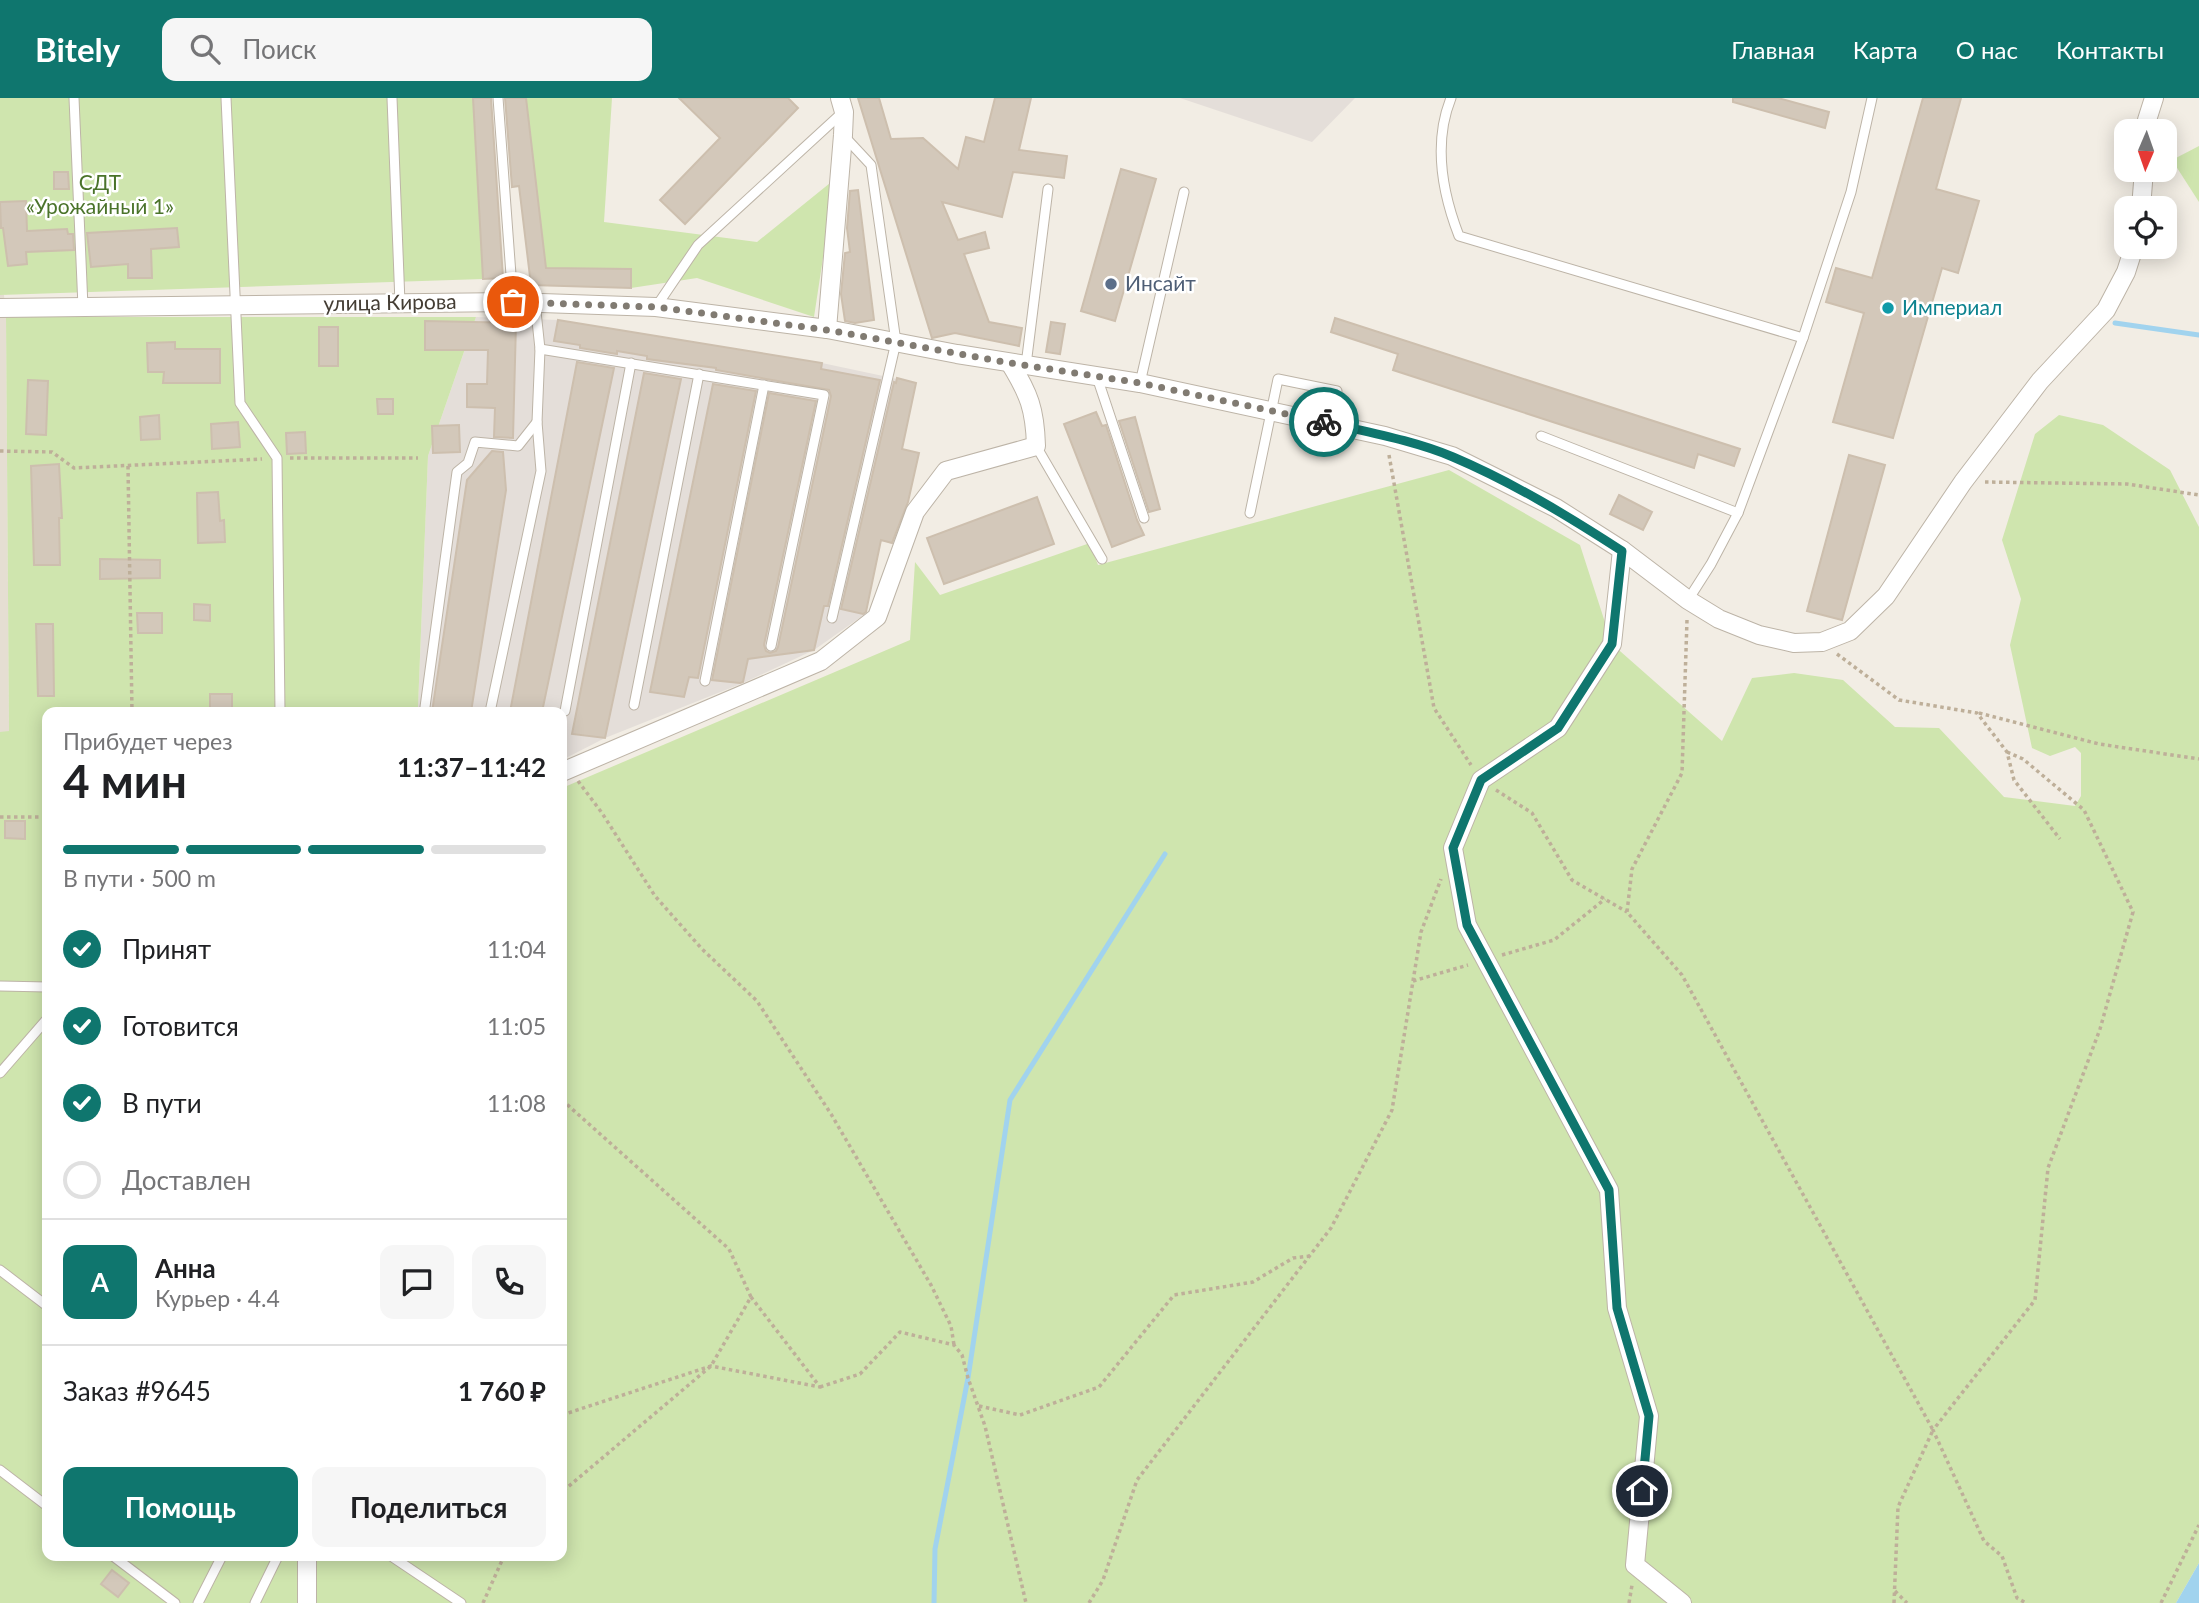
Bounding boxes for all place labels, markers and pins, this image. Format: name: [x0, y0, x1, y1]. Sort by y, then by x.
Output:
place label: Инсайт: [1125, 270, 1196, 295]
pin: [483, 272, 543, 332]
marker: Инсайт: [1103, 276, 1119, 292]
place label: Империал: [1902, 294, 2002, 319]
marker: Империал: [1880, 300, 1896, 316]
pin: [1612, 1461, 1672, 1521]

